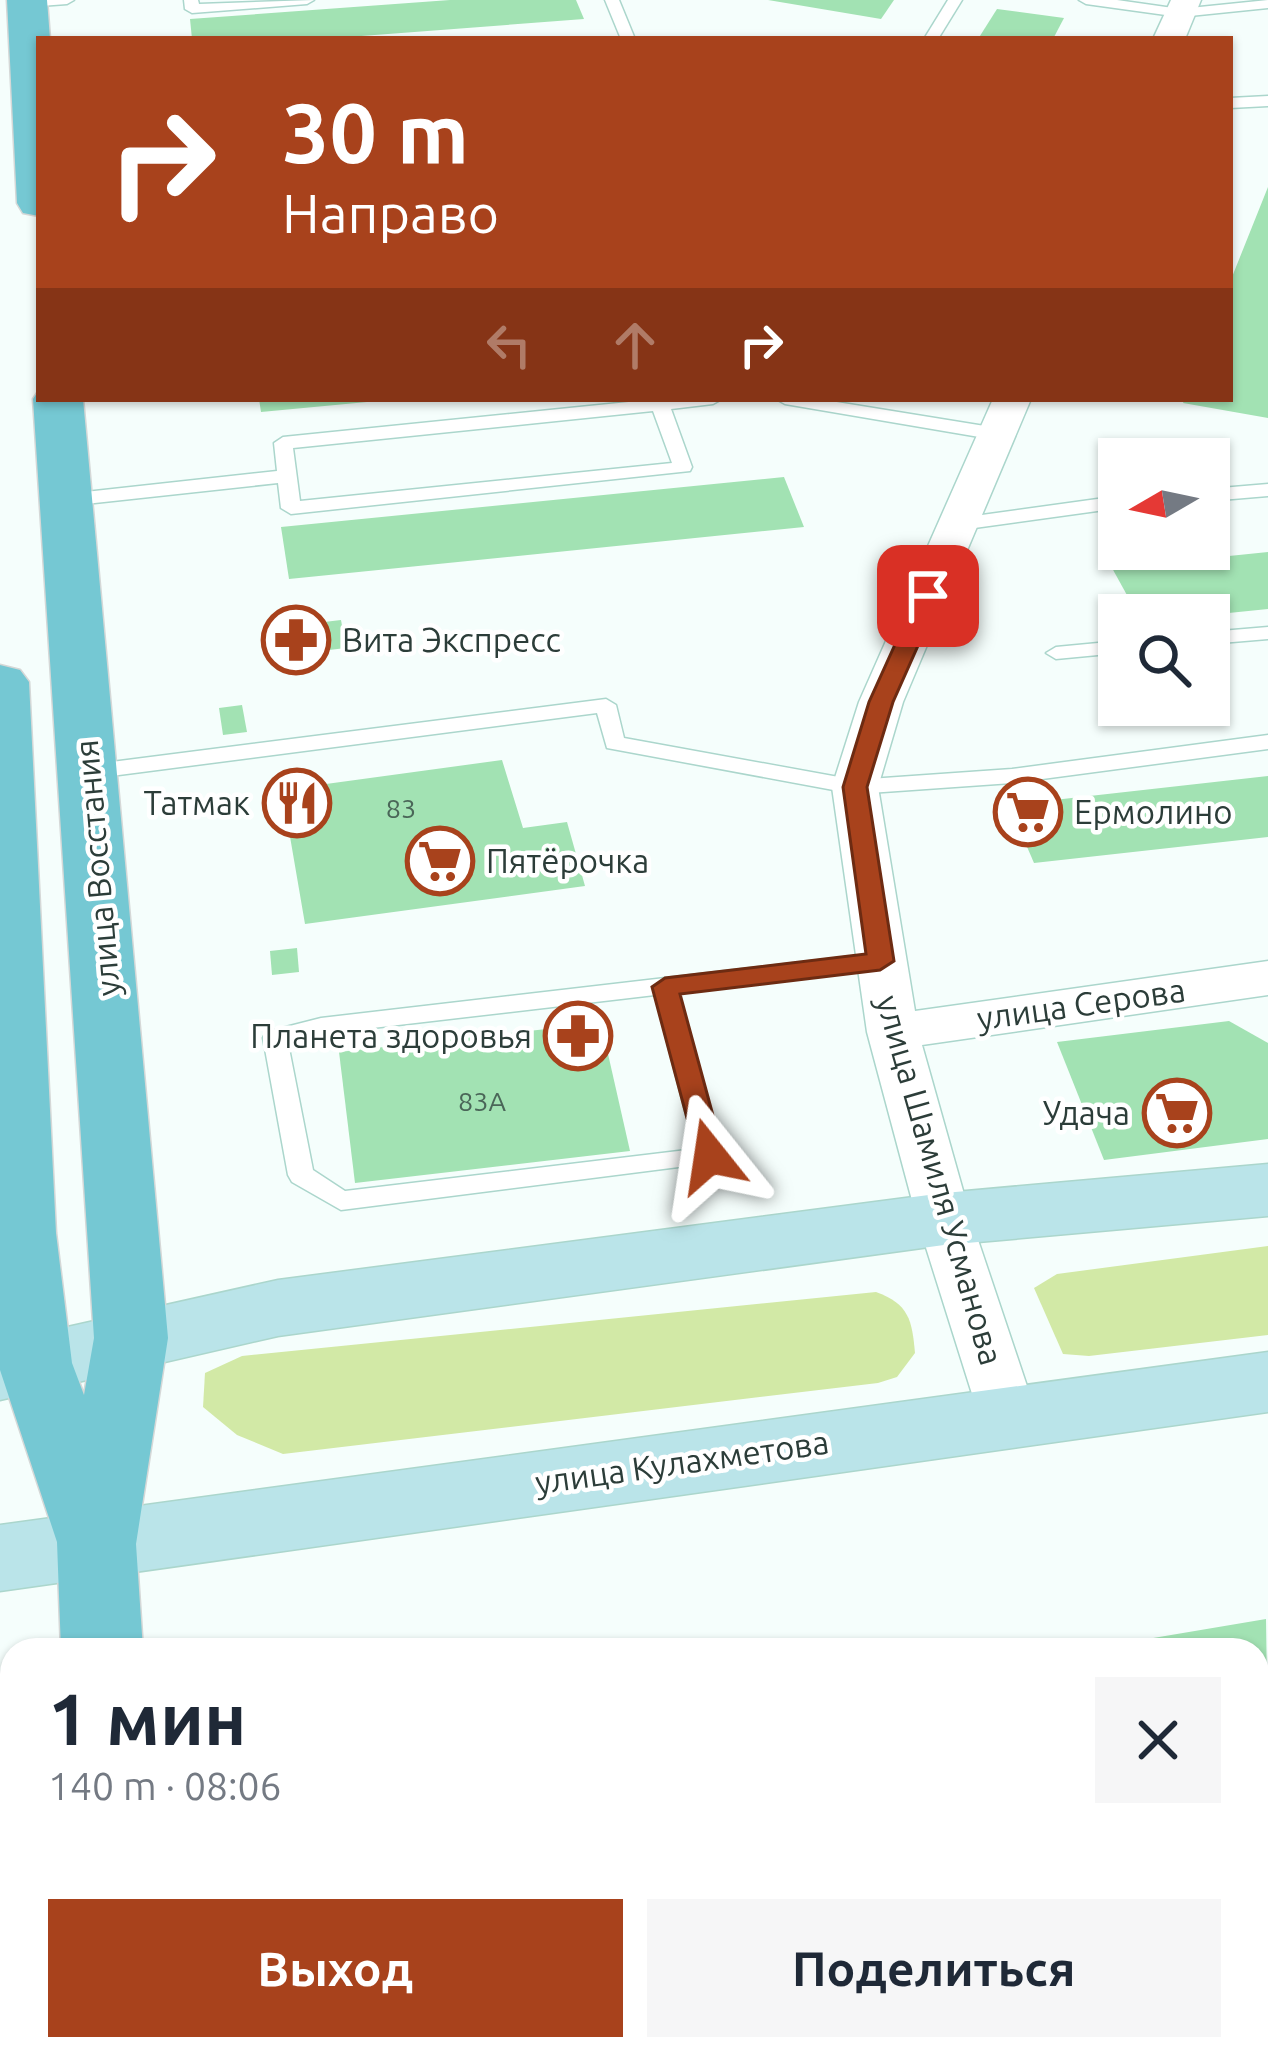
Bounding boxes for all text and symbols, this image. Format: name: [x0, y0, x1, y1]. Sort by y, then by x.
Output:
icon: right: [84, 84, 240, 240]
text: 30 m: [282, 85, 469, 179]
text: Направо: [282, 183, 499, 243]
icon: left: [476, 312, 542, 378]
icon: ahead: [602, 312, 668, 378]
icon: right: [728, 312, 794, 378]
north arrow: [1098, 438, 1230, 570]
map controls: [1098, 438, 1230, 726]
pin: [877, 545, 979, 647]
icon: arrive: [895, 563, 961, 629]
button: search: [1098, 594, 1230, 726]
pharmacy icon: Вита Экспресс: [261, 605, 331, 675]
place label: Вита Экспресс: [342, 621, 561, 658]
street label: улица Восстания: [67, 738, 126, 998]
restaurant icon: Татмак: [262, 768, 332, 838]
supermarket icon: Ермолино: [993, 777, 1063, 847]
place label: Татмак: [143, 784, 250, 821]
house number: 83: [386, 793, 416, 823]
place label: Ермолино: [1074, 793, 1233, 830]
supermarket icon: Пятёрочка: [405, 826, 475, 896]
place label: Пятёрочка: [486, 842, 649, 879]
street label: улица Серова: [974, 971, 1188, 1036]
street label: улица Шамиля Усманова: [870, 991, 1011, 1369]
pharmacy icon: Планета здоровья: [543, 1001, 613, 1071]
place label: Планета здоровья: [250, 1017, 532, 1054]
supermarket icon: Удача: [1142, 1078, 1212, 1148]
house number: 83А: [458, 1086, 506, 1116]
position arrow: [647, 1093, 773, 1219]
place label: Удача: [1043, 1094, 1130, 1131]
street label: улица Кулахметова: [533, 1423, 831, 1500]
button: close: [1095, 1677, 1221, 1803]
text: 1 мин: [48, 1678, 247, 1759]
text: 140 m · 08:06: [48, 1764, 282, 1807]
button: Выход: [48, 1899, 623, 2037]
button: Поделиться: [647, 1899, 1221, 2037]

